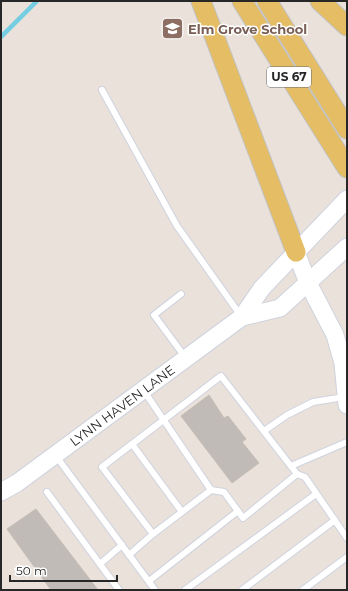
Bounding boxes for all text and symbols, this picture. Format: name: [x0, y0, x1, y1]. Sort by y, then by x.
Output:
school or university icon: Elm Grove School: [160, 16, 186, 42]
place label: Elm Grove School: [188, 21, 307, 37]
road number: US 67: [267, 67, 311, 87]
street label: LYNN HAVEN LANE: [66, 361, 178, 449]
scale bar: [10, 557, 117, 583]
text: 50 m: [16, 563, 47, 578]

